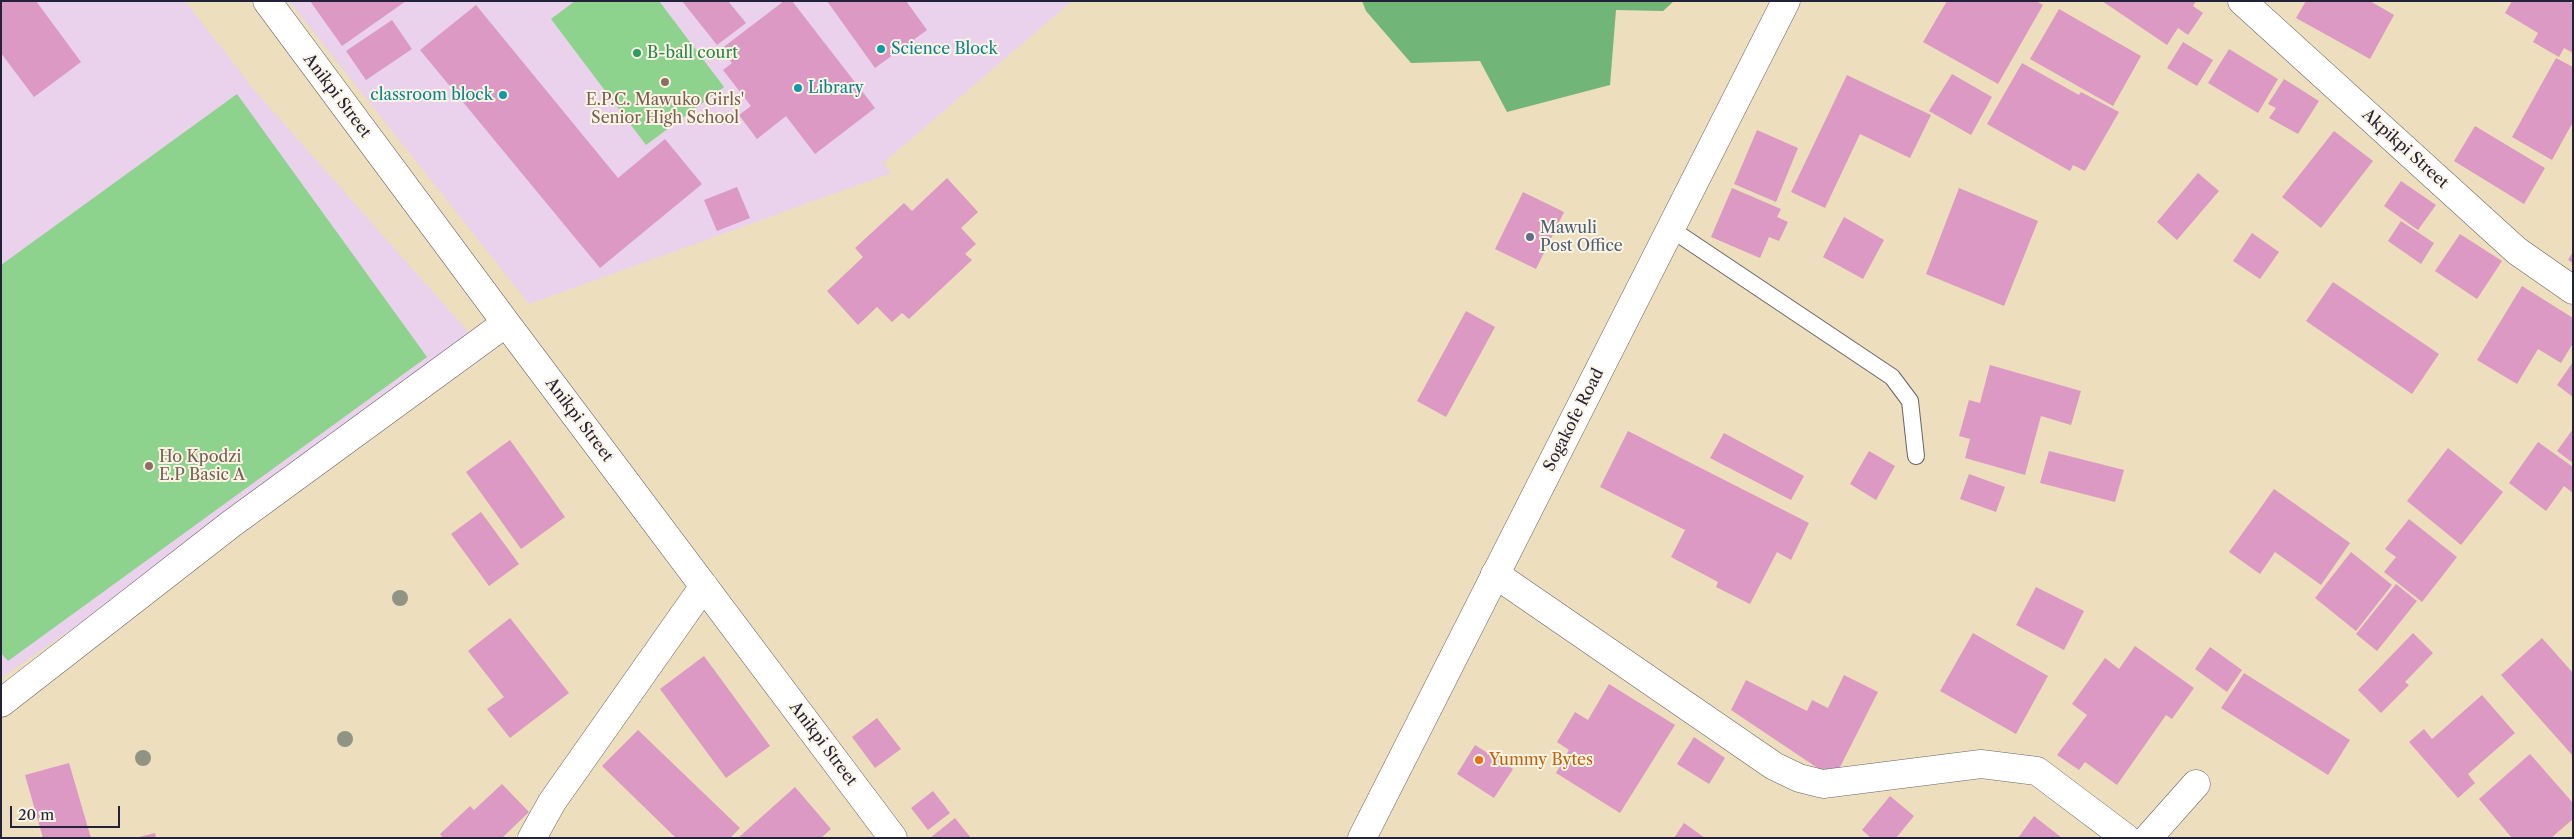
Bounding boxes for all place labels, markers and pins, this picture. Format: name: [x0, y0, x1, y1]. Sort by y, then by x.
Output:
place label: Science Block: [891, 39, 998, 59]
place label: B-ball court: [647, 43, 738, 63]
marker: Science Block: [875, 43, 887, 55]
marker: B-ball court: [631, 47, 643, 59]
marker: E.P.C. Mawuko Girls' Senior High School: [659, 76, 671, 88]
place label: Library: [808, 78, 864, 98]
marker: Library: [792, 82, 804, 94]
place label: classroom block: [370, 85, 493, 105]
marker: classroom block: [497, 89, 509, 101]
place label: E.P.C. Mawuko Girls' Senior High School: [586, 90, 744, 128]
place label: Mawuli Post Office: [1540, 218, 1623, 256]
marker: Mawuli Post Office: [1524, 231, 1536, 243]
place label: Ho Kpodzi E.P Basic A: [159, 447, 245, 485]
marker: Ho Kpodzi E.P Basic A: [143, 460, 155, 472]
place label: Yummy Bytes: [1489, 750, 1593, 770]
marker: Yummy Bytes: [1473, 754, 1485, 766]

